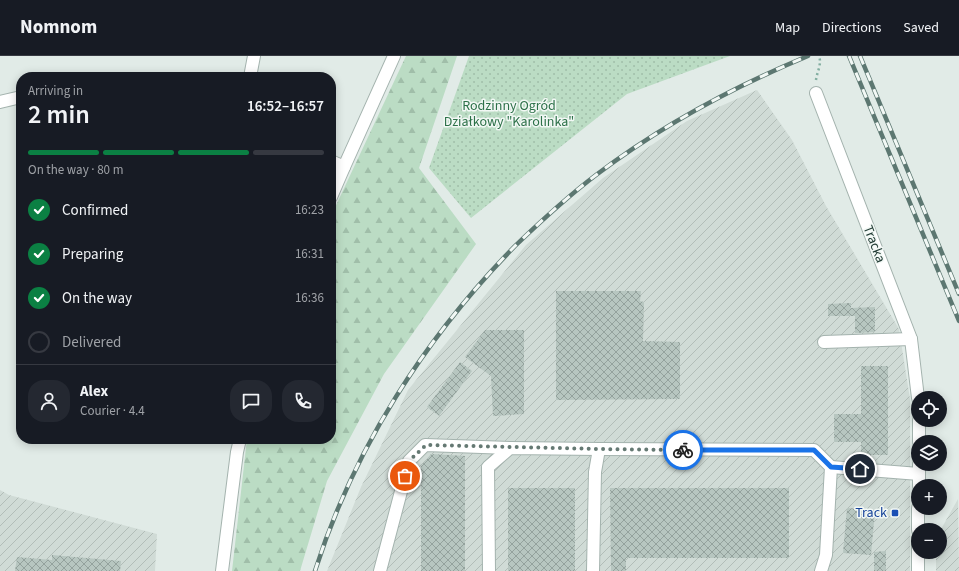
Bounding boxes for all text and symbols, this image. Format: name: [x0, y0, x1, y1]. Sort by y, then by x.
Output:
text: Nomnom: [20, 14, 97, 41]
text: Map: [775, 18, 800, 38]
text: Directions: [822, 18, 881, 38]
text: Saved: [903, 18, 939, 38]
text: Arriving in: [28, 82, 83, 100]
text: 2 min: [28, 96, 90, 133]
text: 16:52–16:57: [247, 96, 324, 117]
park label: Rodzinny Ogród Działkowy "Karolinka": [444, 96, 574, 132]
text: On the way · 80 m: [28, 161, 123, 179]
icon: check: [28, 199, 50, 221]
text: Confirmed: [62, 200, 128, 221]
text: 16:23: [295, 201, 324, 219]
street label: Tracka: [858, 222, 890, 266]
icon: check: [28, 243, 50, 265]
text: Preparing: [62, 244, 123, 265]
text: 16:31: [295, 245, 324, 263]
icon: check: [28, 287, 50, 309]
text: On the way: [62, 288, 132, 309]
text: 16:36: [295, 289, 324, 307]
text: Delivered: [62, 332, 121, 353]
button: person: [28, 380, 70, 422]
button: chat: [230, 380, 272, 422]
button: phone: [282, 380, 324, 422]
text: Alex: [80, 381, 108, 402]
map controls: [911, 391, 947, 559]
button: locate: [911, 391, 947, 427]
text: Courier · 4.4: [80, 402, 145, 420]
courier: [663, 430, 703, 470]
button: layers: [911, 435, 947, 471]
icon: bike: [672, 439, 694, 461]
pin: [843, 452, 877, 486]
icon: home: [849, 458, 871, 480]
pin: [388, 459, 422, 493]
icon: bag: [394, 465, 416, 487]
button: +: [911, 479, 947, 515]
place label: Track: [855, 503, 887, 523]
marker: Track: [890, 508, 900, 518]
button: −: [911, 523, 947, 559]

